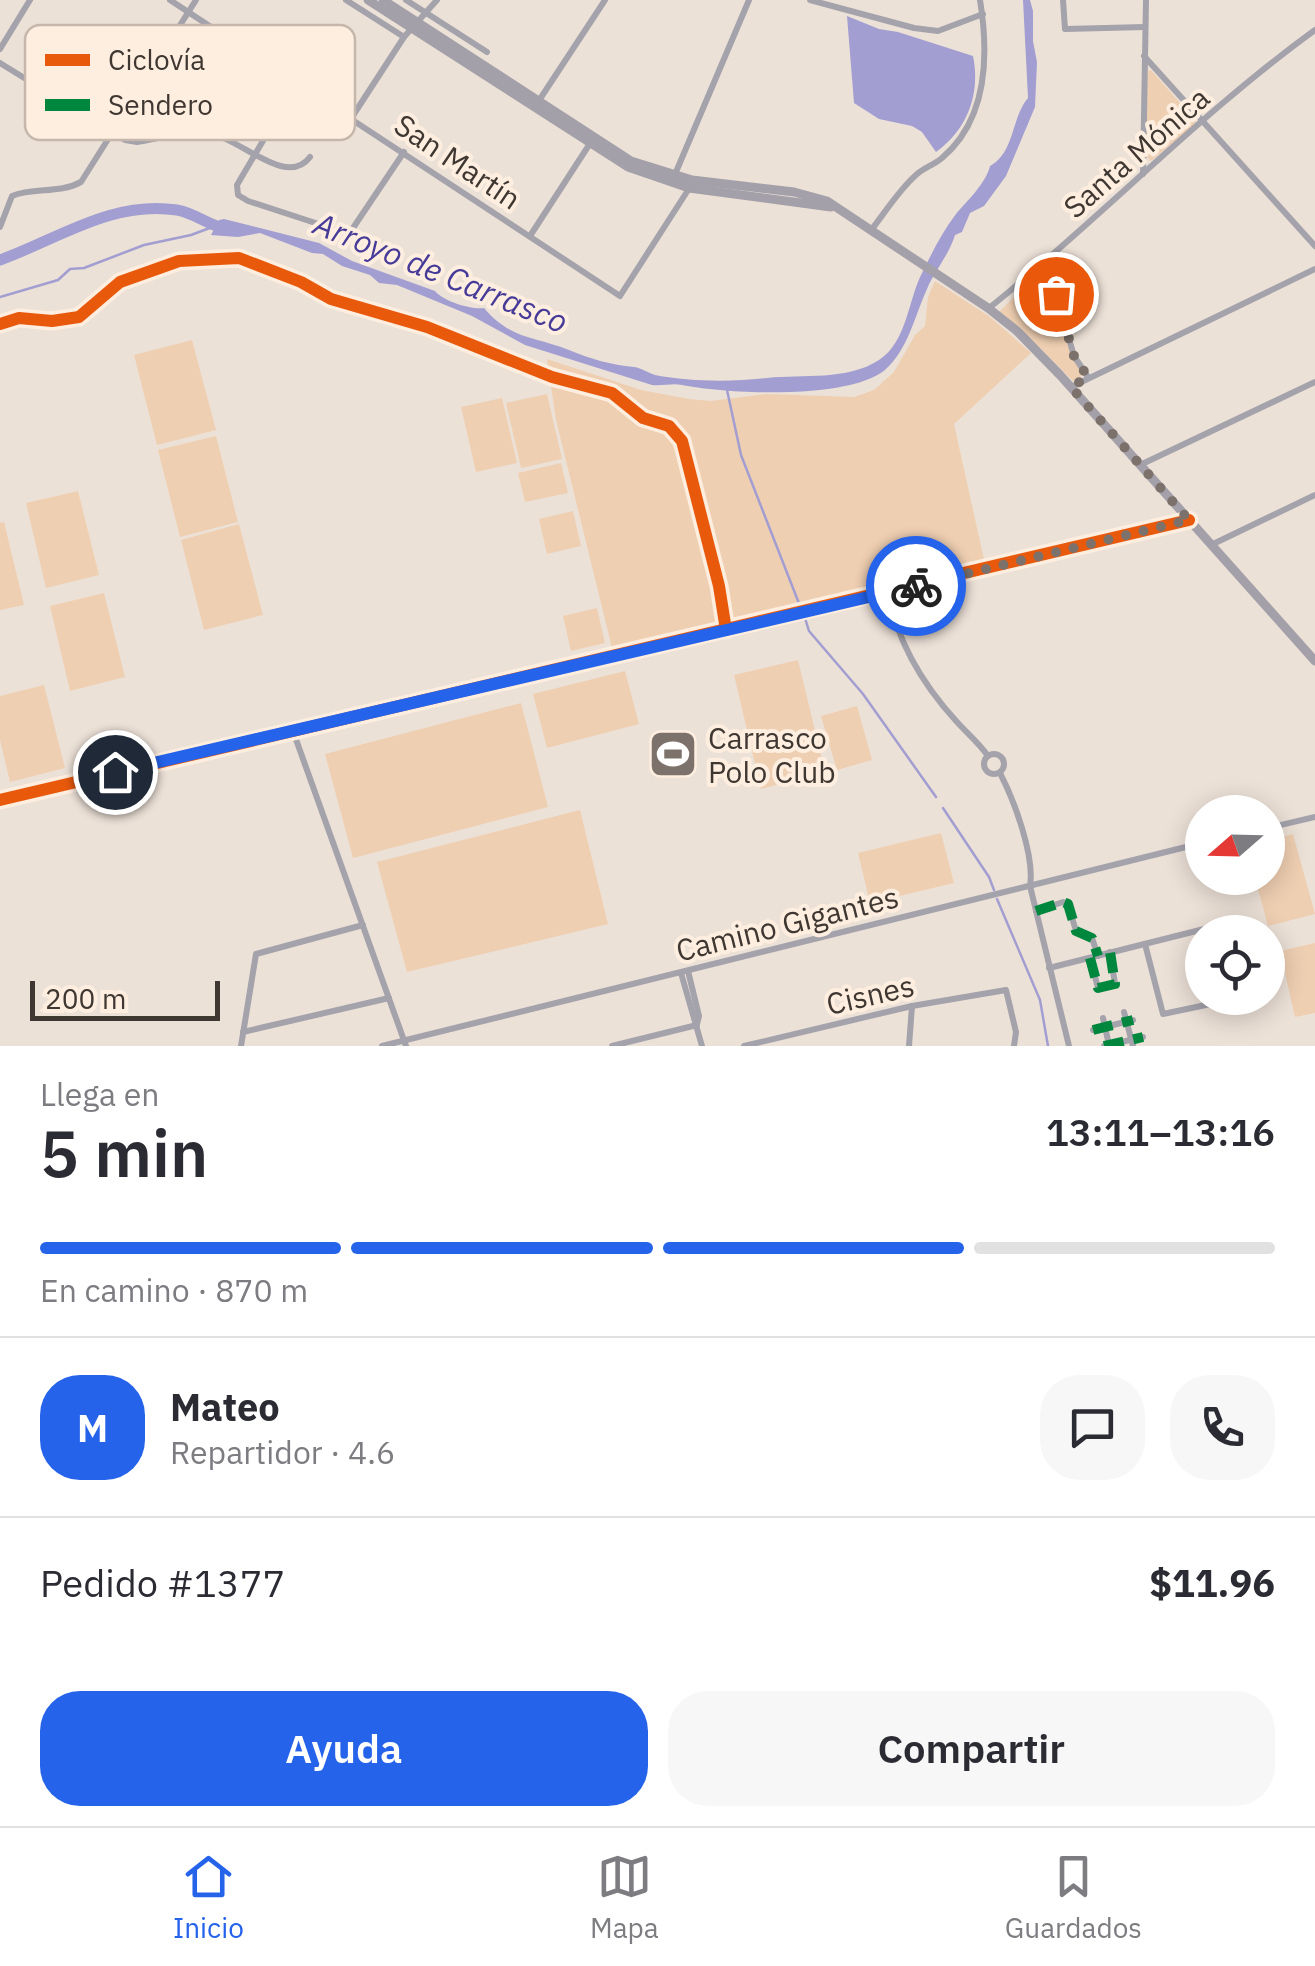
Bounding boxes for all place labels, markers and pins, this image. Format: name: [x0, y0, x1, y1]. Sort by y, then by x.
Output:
pin: [1014, 252, 1099, 337]
place label: Carrasco Polo Club: [708, 718, 836, 791]
sports icon: Carrasco Polo Club: [647, 728, 699, 780]
pin: [73, 730, 158, 815]

